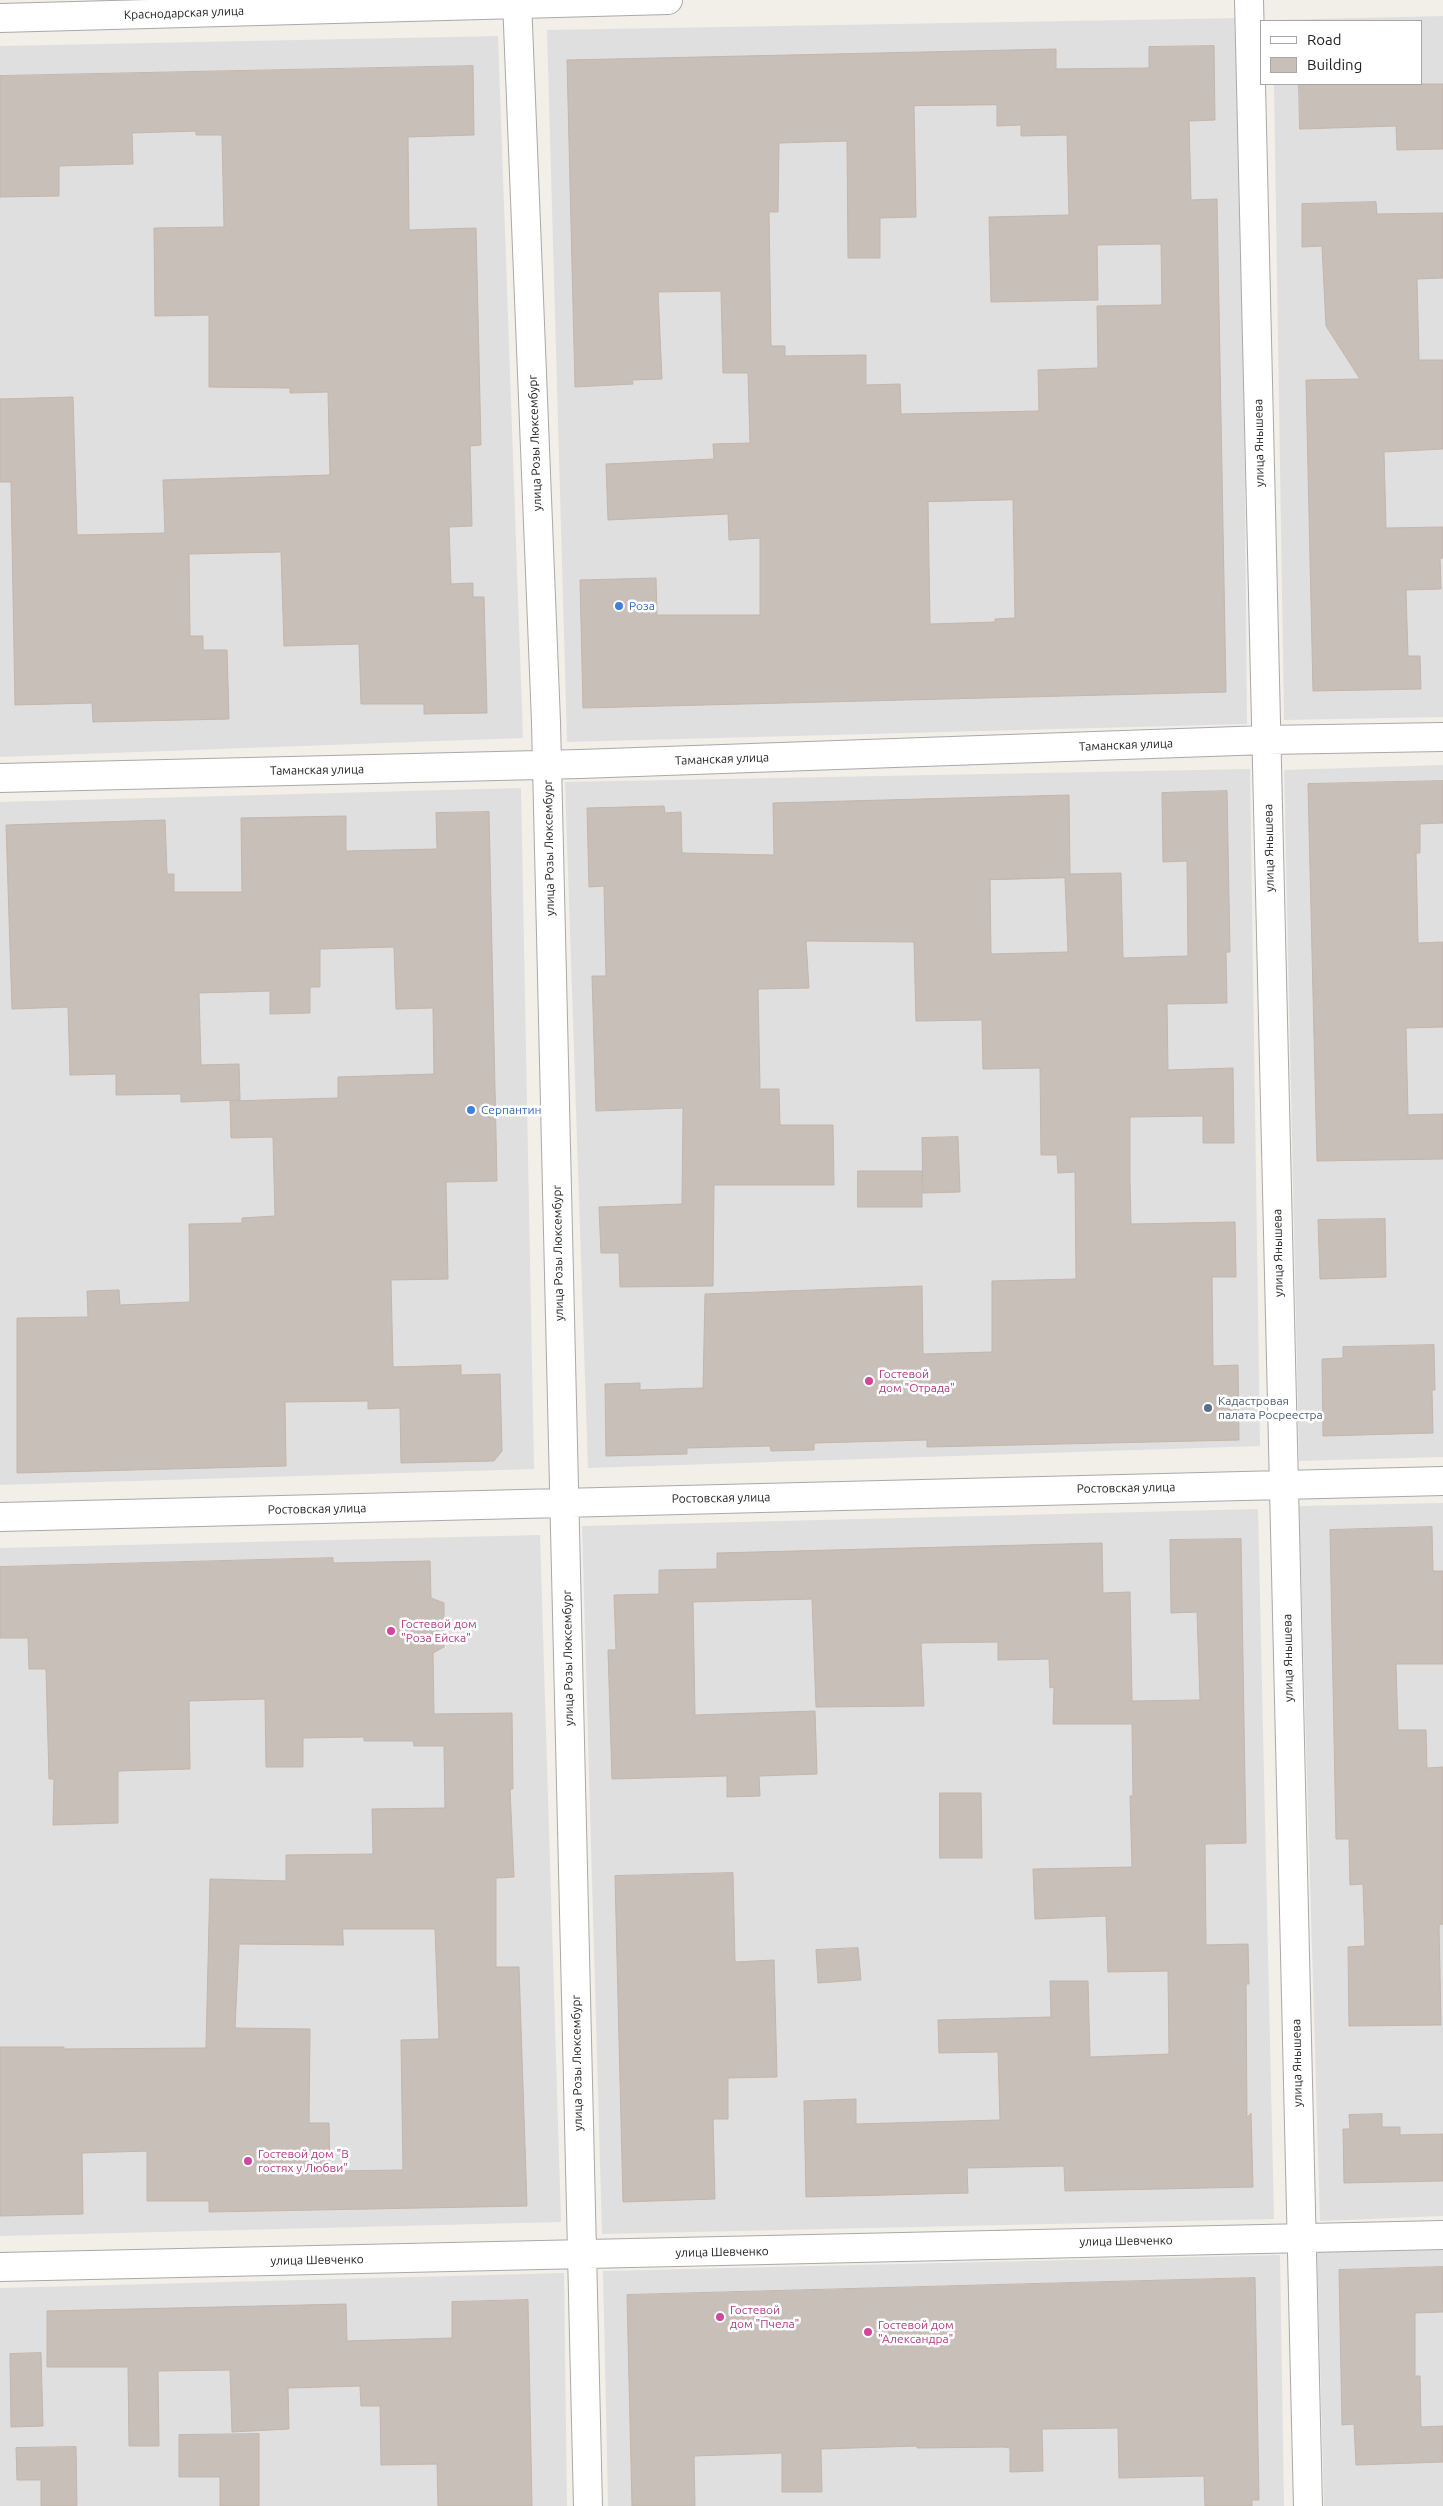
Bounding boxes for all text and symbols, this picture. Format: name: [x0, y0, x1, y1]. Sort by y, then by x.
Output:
street label: Краснодарская улица: [124, 4, 244, 22]
legend: [1260, 20, 1423, 85]
text: Road: [1307, 31, 1342, 48]
text: Building: [1307, 56, 1362, 73]
street label: улица Розы Люксембург: [525, 375, 545, 511]
street label: улица Янышева: [1251, 399, 1267, 487]
place label: Роза: [629, 599, 655, 613]
marker: Роза: [613, 600, 625, 612]
street label: Таманская улица: [1079, 736, 1173, 754]
street label: Таманская улица: [675, 750, 769, 768]
street label: Таманская улица: [270, 762, 364, 778]
street label: улица Розы Люксембург: [541, 780, 557, 916]
street label: улица Янышева: [1261, 804, 1277, 892]
place label: Серпантин: [481, 1103, 542, 1117]
marker: Серпантин: [465, 1104, 477, 1116]
street label: улица Розы Люксембург: [550, 1185, 566, 1321]
street label: улица Янышева: [1270, 1209, 1286, 1297]
place label: Гостевой дом "Отрада": [879, 1367, 955, 1395]
marker: Гостевой дом "Отрада": [863, 1375, 875, 1387]
place label: Кадастровая палата Росреестра: [1218, 1394, 1323, 1422]
marker: Кадастровая палата Росреестра: [1202, 1402, 1214, 1414]
street label: Ростовская улица: [1077, 1480, 1175, 1496]
street label: Ростовская улица: [672, 1490, 770, 1506]
street label: Ростовская улица: [268, 1501, 366, 1517]
street label: улица Розы Люксембург: [560, 1590, 576, 1726]
street label: улица Янышева: [1280, 1614, 1296, 1702]
place label: Гостевой дом "Роза Ейска": [401, 1617, 477, 1645]
marker: Гостевой дом "Роза Ейска": [385, 1625, 397, 1637]
street label: улица Розы Люксембург: [569, 1995, 585, 2131]
street label: улица Янышева: [1289, 2019, 1305, 2107]
place label: Гостевой дом "В гостях у Любви": [258, 2147, 349, 2175]
marker: Гостевой дом "В гостях у Любви": [242, 2155, 254, 2167]
street label: улица Шевченко: [1079, 2233, 1173, 2249]
street label: улица Шевченко: [675, 2244, 769, 2260]
street label: улица Шевченко: [270, 2252, 364, 2268]
place label: Гостевой дом "Пчела": [730, 2303, 799, 2331]
marker: Гостевой дом "Пчела": [714, 2311, 726, 2323]
place label: Гостевой дом "Александра": [878, 2318, 954, 2346]
marker: Гостевой дом "Александра": [862, 2326, 874, 2338]

